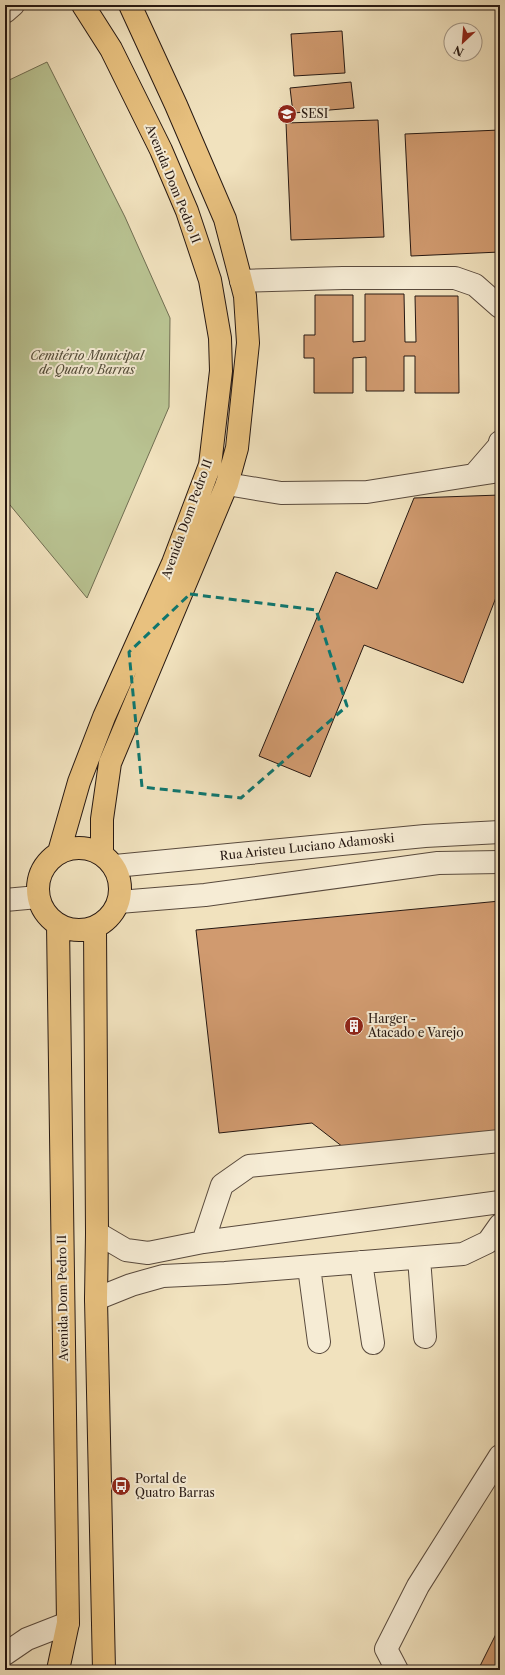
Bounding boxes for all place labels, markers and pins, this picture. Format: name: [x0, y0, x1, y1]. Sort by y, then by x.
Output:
school or university icon: SESI: [276, 103, 298, 125]
place label: SESI: [301, 106, 328, 121]
place label: Harger - Atacado e Varejo: [367, 1011, 464, 1040]
building icon: Harger - Atacado e Varejo: [343, 1015, 365, 1037]
place label: Portal de Quatro Barras: [135, 1471, 215, 1500]
bus stop icon: Portal de Quatro Barras: [110, 1475, 132, 1497]

